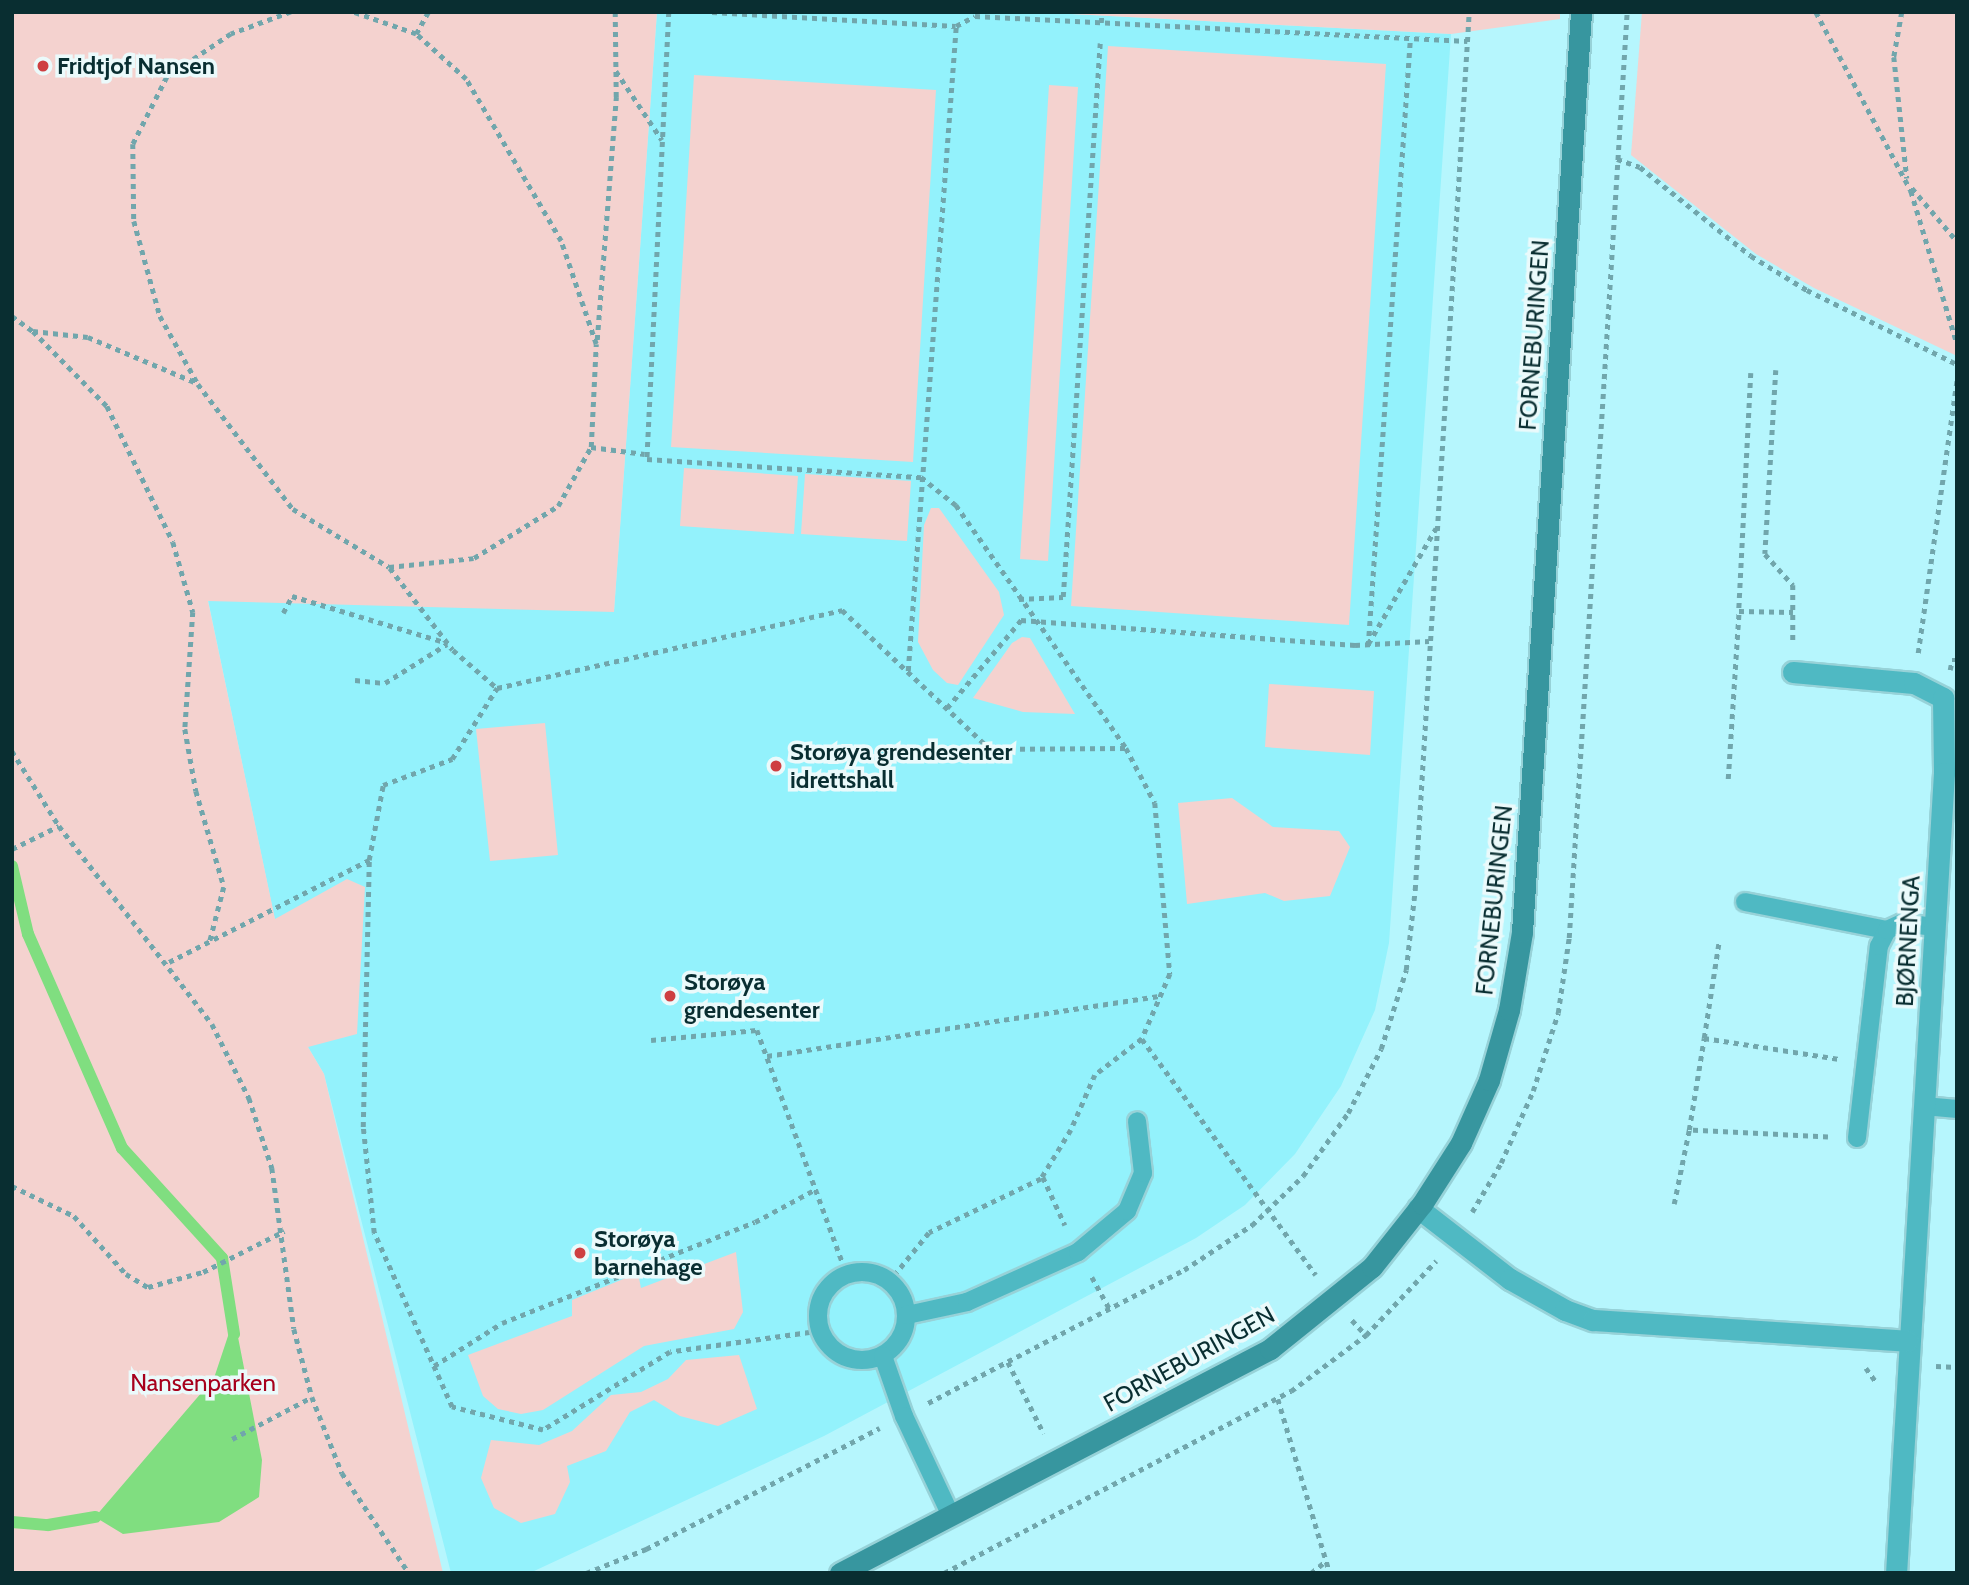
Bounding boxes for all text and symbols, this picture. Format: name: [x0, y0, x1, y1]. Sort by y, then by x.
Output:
place label: Fridtjof Nansen: [57, 52, 215, 80]
marker: Fridtjof Nansen: [35, 58, 51, 74]
street label: FORNEBURINGEN: [1513, 239, 1555, 431]
place label: Storøya grendesenter idrettshall: [790, 738, 1012, 794]
marker: Storøya grendesenter idrettshall: [768, 758, 784, 774]
street label: FORNEBURINGEN: [1470, 804, 1518, 996]
street label: BJØRNENGA: [1890, 875, 1926, 1007]
place label: Storøya grendesenter: [684, 968, 820, 1024]
marker: Storøya grendesenter: [662, 988, 678, 1004]
place label: Storøya barnehage: [594, 1225, 703, 1281]
marker: Storøya barnehage: [572, 1245, 588, 1261]
street label: FORNEBURINGEN: [1098, 1300, 1280, 1418]
park label: Nansenparken: [130, 1369, 276, 1397]

